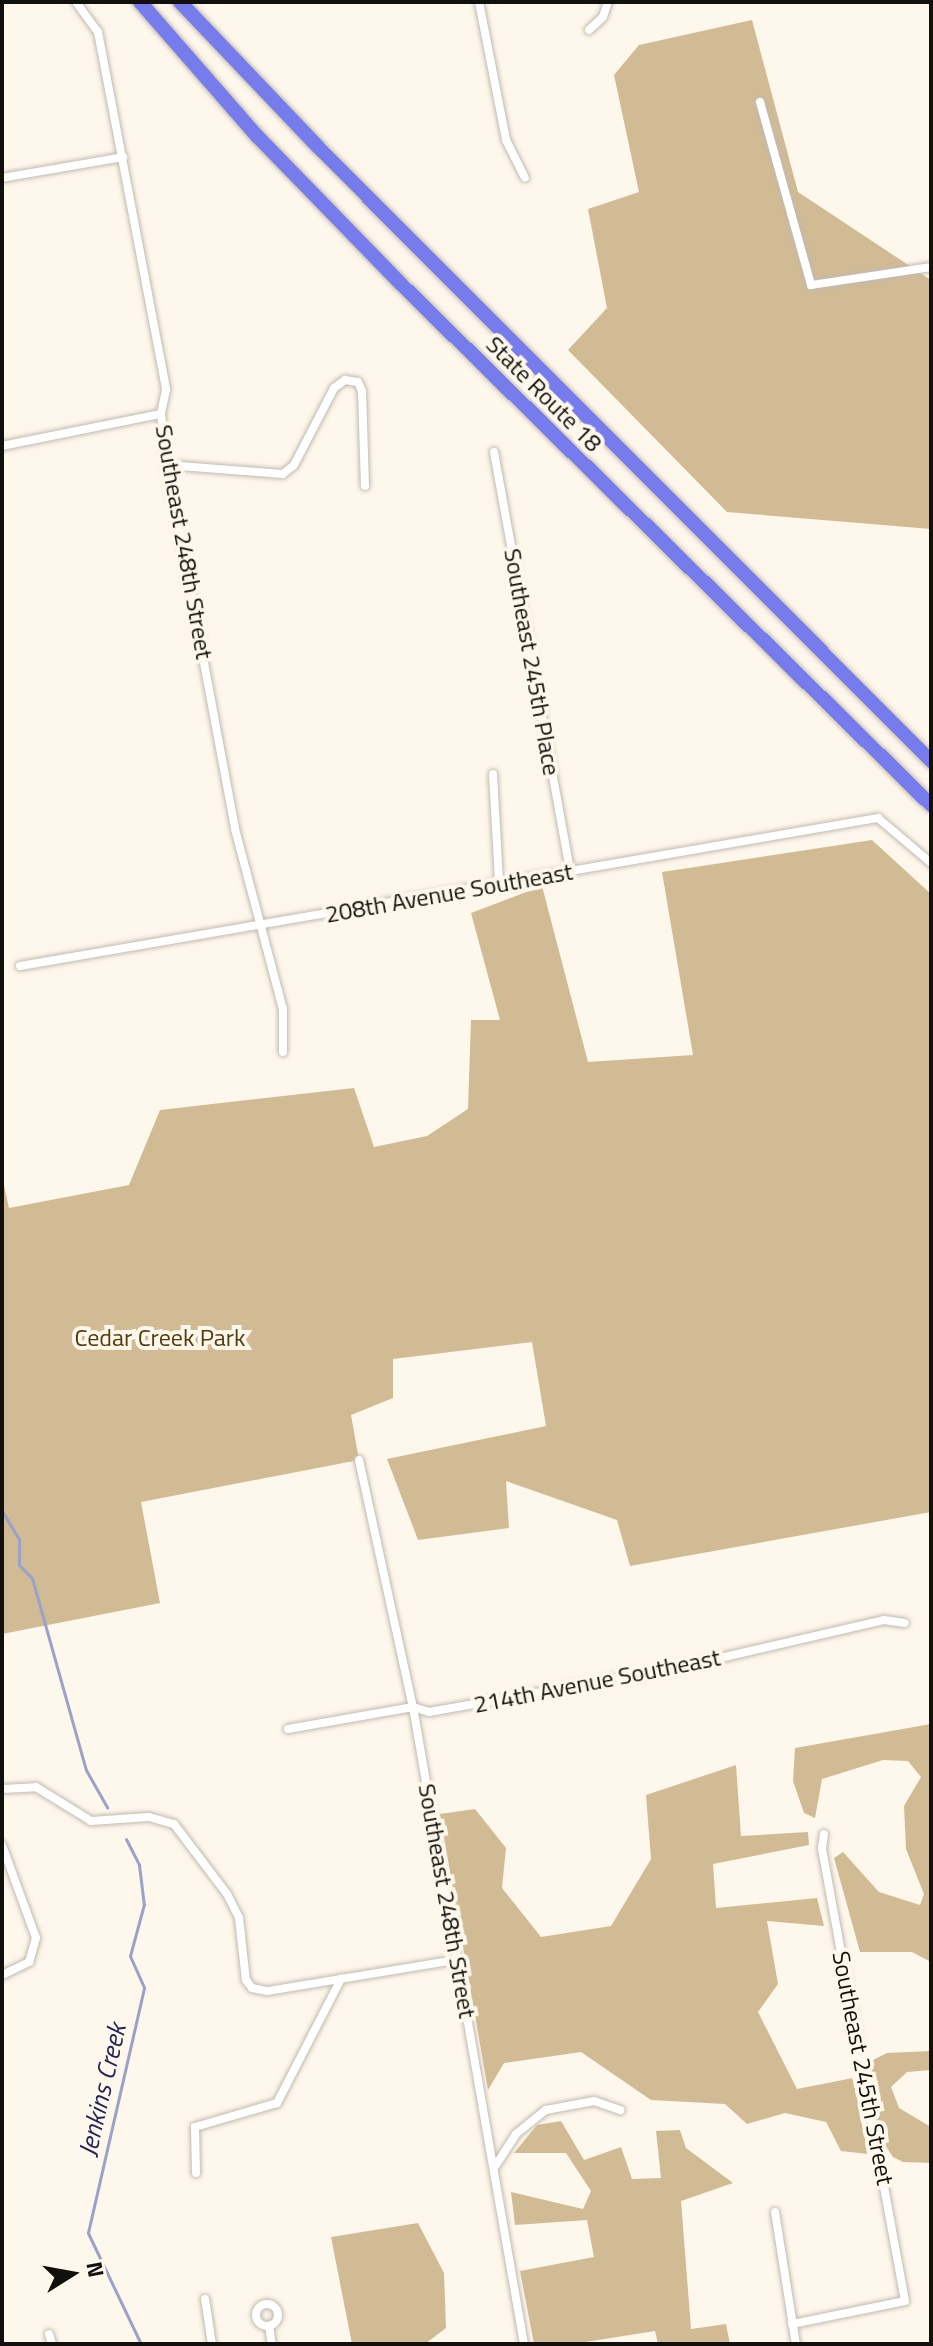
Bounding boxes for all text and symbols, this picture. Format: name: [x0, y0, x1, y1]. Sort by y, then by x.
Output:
street label: State Route 18: [480, 330, 608, 458]
street label: Southeast 248th Street: [149, 423, 219, 661]
street label: Southeast 245th Place: [498, 546, 566, 778]
street label: 208th Avenue Southeast: [323, 857, 575, 929]
park label: Cedar Creek Park: [74, 1324, 246, 1352]
street label: 214th Avenue Southeast: [471, 1643, 723, 1719]
street label: Southeast 248th Street: [412, 1782, 482, 2020]
street label: Southeast 245th Street: [826, 1949, 900, 2187]
water label: Jenkins Creek: [72, 2021, 132, 2159]
north arrow: [32, 2234, 112, 2314]
text: N: [77, 2259, 114, 2280]

